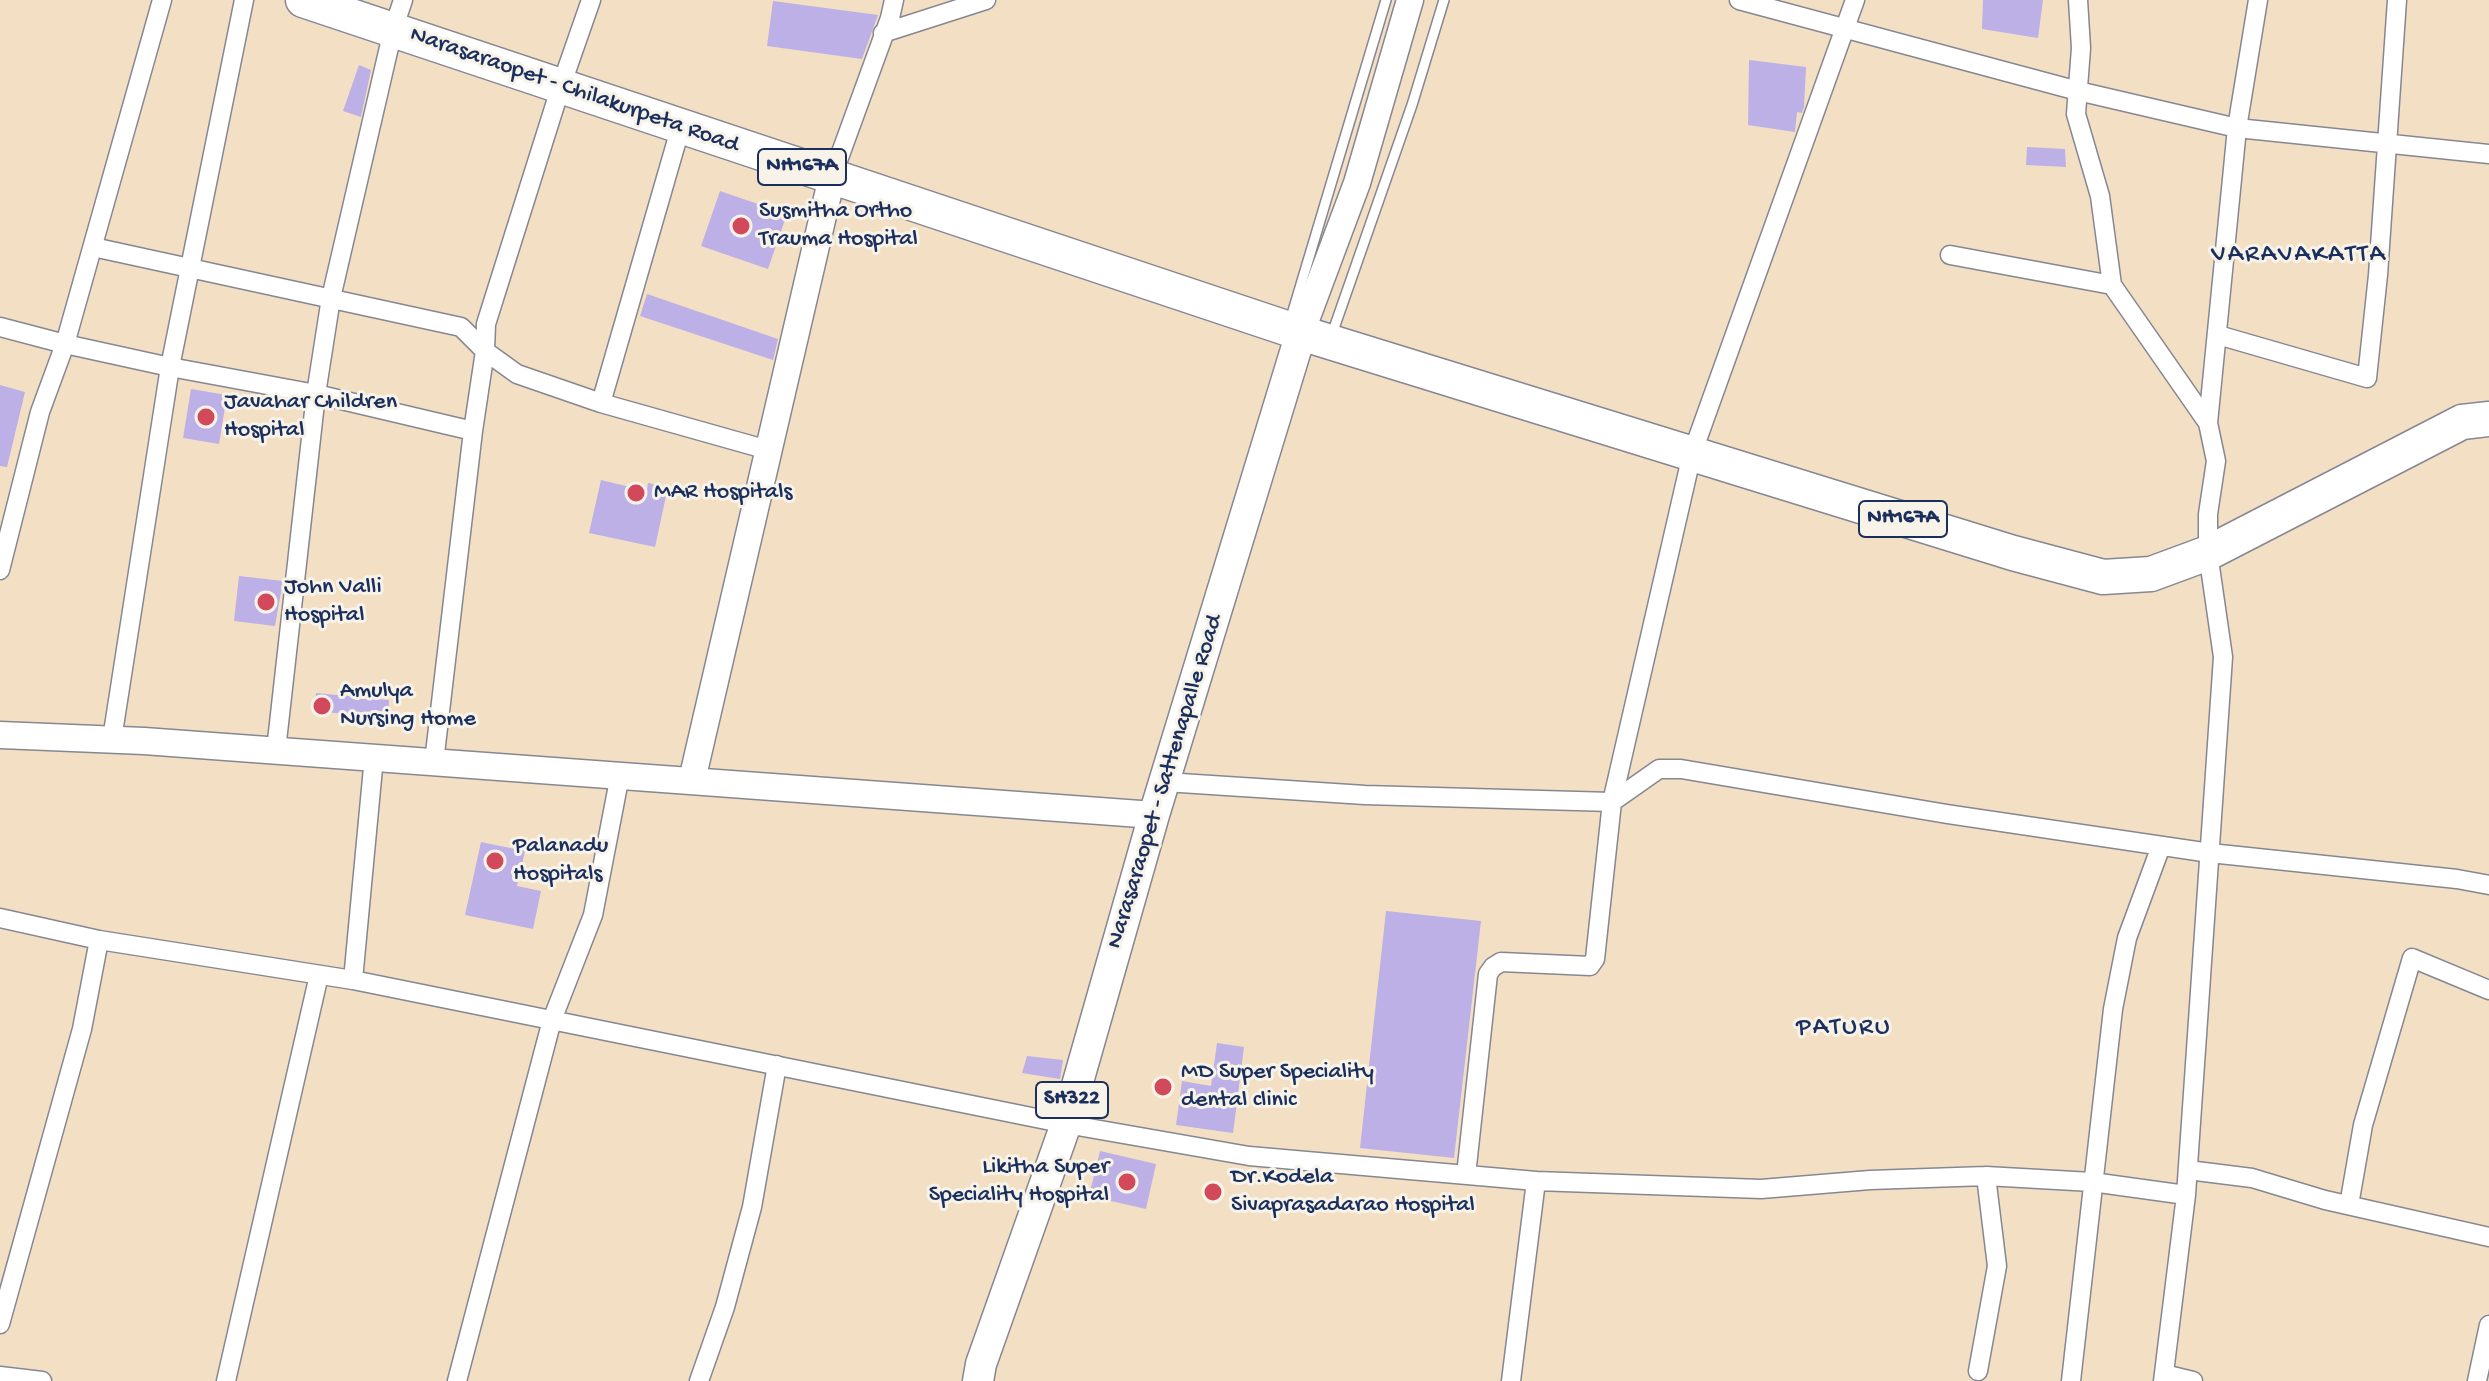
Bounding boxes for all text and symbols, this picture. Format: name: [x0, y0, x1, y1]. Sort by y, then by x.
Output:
street label: Narasaraopet - Chilakurpeta Road: [406, 21, 742, 161]
road number: NH167A: [758, 149, 846, 185]
place label: Susmitha Ortho Trauma Hospital: [759, 198, 918, 254]
marker: Susmitha Ortho Trauma Hospital: [730, 215, 752, 237]
district label: VARAVAKATTA: [2211, 240, 2387, 272]
place label: Javahar Children Hospital: [224, 389, 397, 445]
marker: Javahar Children Hospital: [195, 406, 217, 428]
place label: MAR Hospitals: [654, 479, 792, 507]
marker: MAR Hospitals: [625, 482, 647, 504]
road number: NH167A: [1859, 501, 1947, 537]
place label: John Valli Hospital: [284, 574, 382, 630]
marker: John Valli Hospital: [255, 591, 277, 613]
street label: Narasaraopet - Sattenapalle Road: [1101, 612, 1231, 952]
place label: Amulya Nursing Home: [340, 678, 476, 734]
marker: Amulya Nursing Home: [311, 695, 333, 717]
place label: Palanadu Hospitals: [513, 833, 608, 889]
marker: Palanadu Hospitals: [484, 850, 506, 872]
district label: PATURU: [1796, 1013, 1892, 1045]
place label: MD Super Speciality dental clinic: [1181, 1059, 1374, 1115]
marker: MD Super Speciality dental clinic: [1152, 1076, 1174, 1098]
road number: SH322: [1036, 1082, 1108, 1118]
place label: Likitha Super Speciality Hospital: [929, 1154, 1109, 1210]
place label: Dr.Kodela Sivaprasadarao Hospital: [1231, 1164, 1475, 1220]
marker: Likitha Super Speciality Hospital: [1116, 1171, 1138, 1193]
marker: Dr.Kodela Sivaprasadarao Hospital: [1202, 1181, 1224, 1203]

